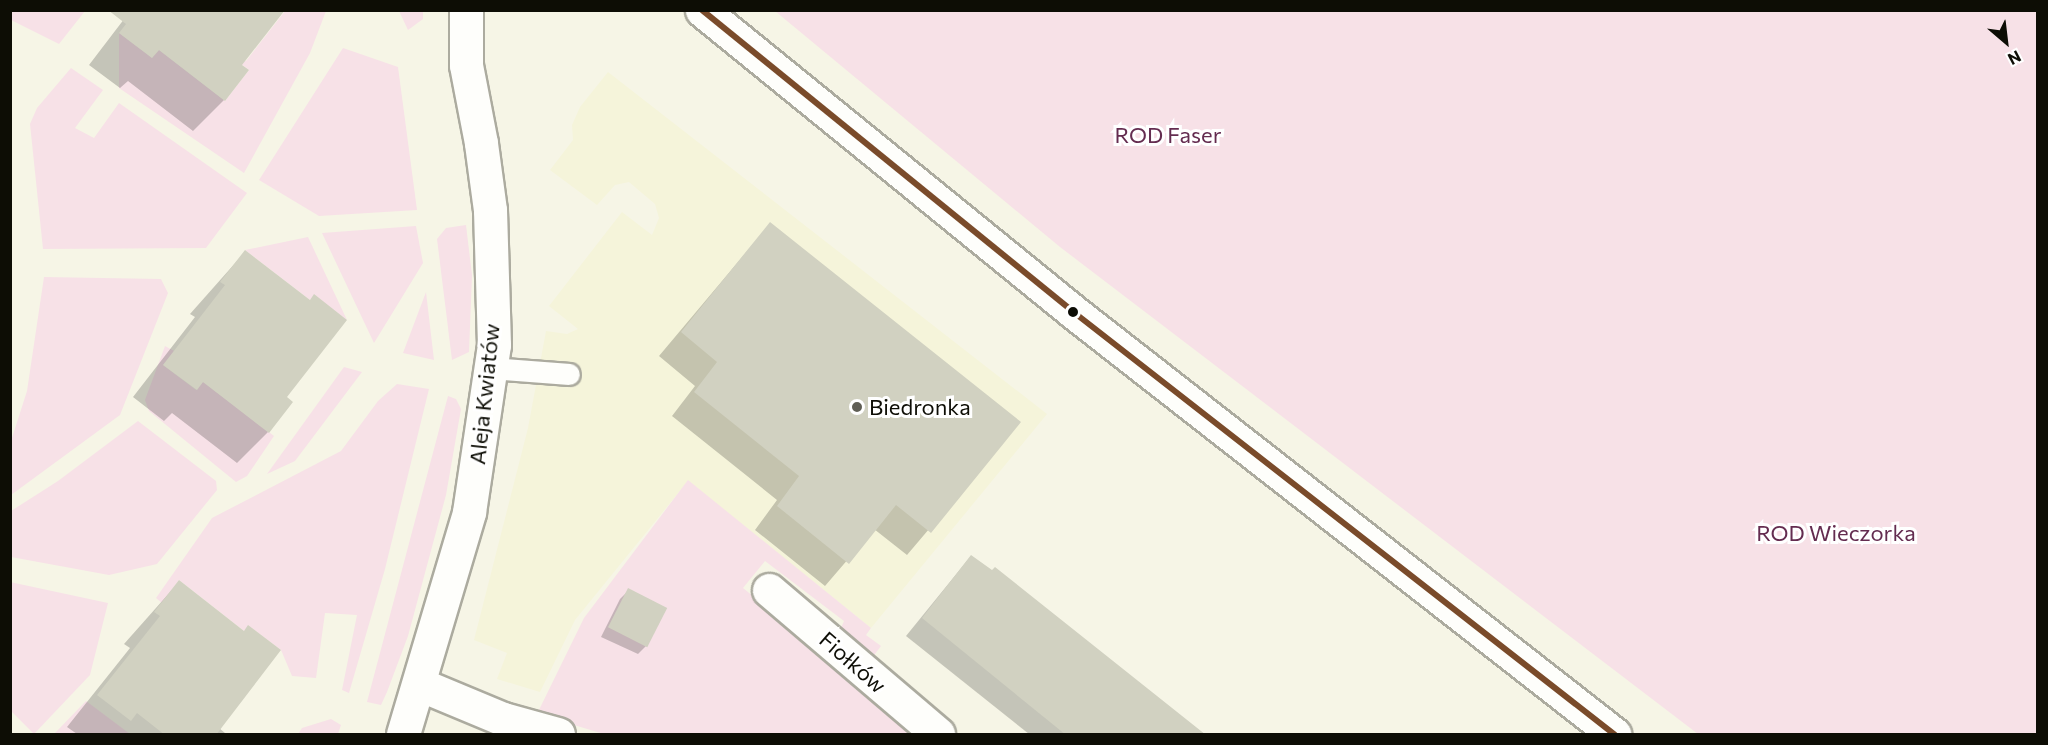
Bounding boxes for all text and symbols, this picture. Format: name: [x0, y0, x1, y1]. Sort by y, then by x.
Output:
north arrow: [1976, 12, 2036, 72]
text: N: [2005, 47, 2024, 70]
park label: ROD Faser: [1115, 122, 1221, 148]
unlabelled marker: [1067, 306, 1079, 318]
street label: Aleja Kwiatów: [463, 322, 505, 466]
place label: Biedronka: [869, 394, 971, 420]
marker: Biedronka: [850, 400, 864, 414]
park label: ROD Wieczorka: [1756, 520, 1916, 546]
street label: Fiołków: [814, 626, 892, 698]

